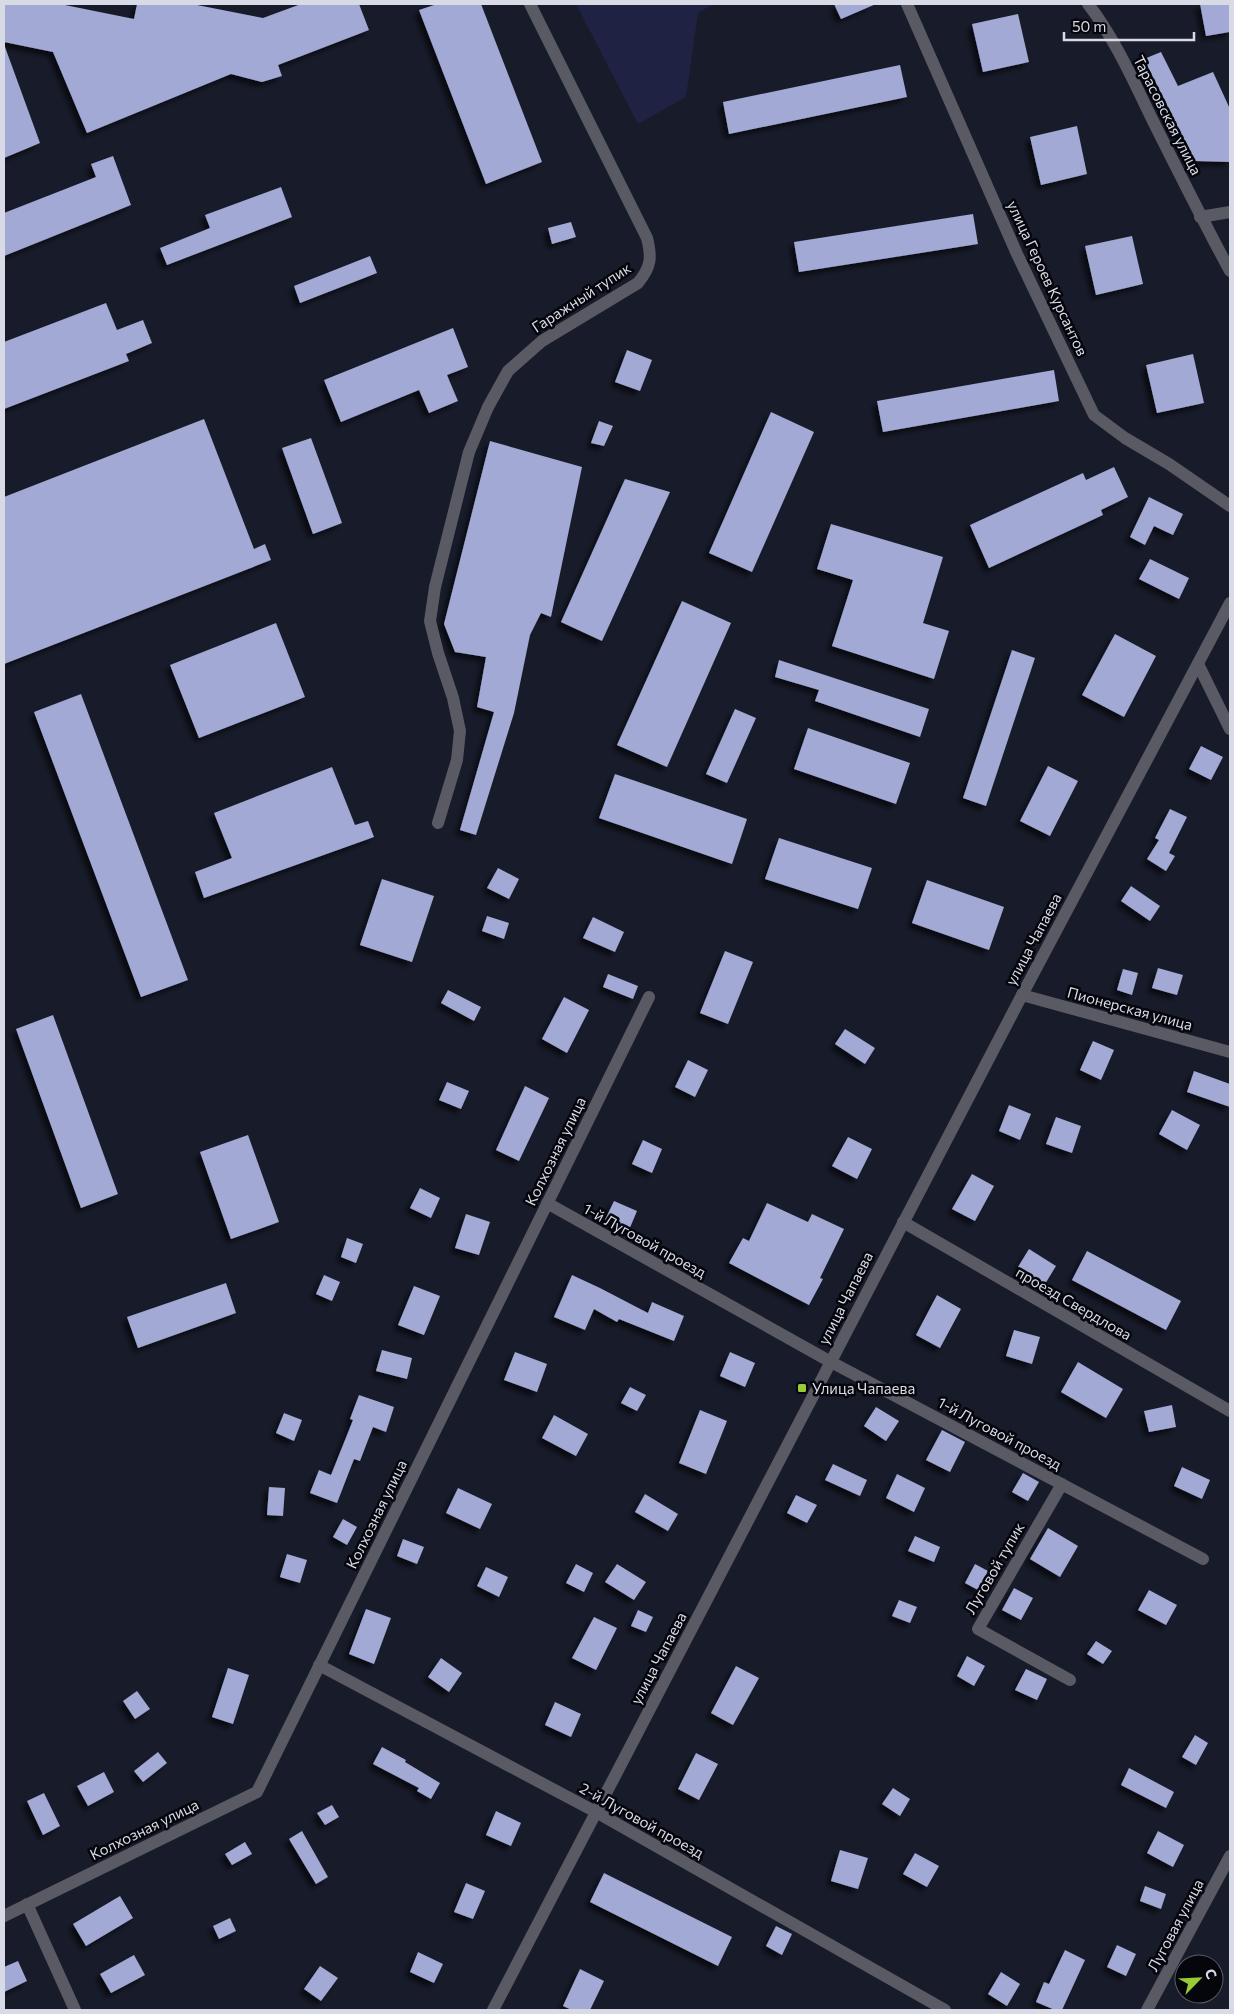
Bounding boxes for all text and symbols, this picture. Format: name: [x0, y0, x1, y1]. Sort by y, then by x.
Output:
scale bar: [1064, 10, 1194, 42]
text: 50 m: [1072, 17, 1106, 35]
street label: Тарасовская улица: [1130, 52, 1206, 178]
street label: улица Героев Курсантов: [1004, 197, 1092, 359]
street label: Гаражный тупик: [528, 258, 634, 336]
street label: улица Чапаева: [1001, 890, 1065, 988]
street label: Пионерская улица: [1065, 983, 1195, 1033]
street label: Колхозная улица: [521, 1094, 589, 1208]
street label: 1-й Луговой проезд: [581, 1199, 710, 1281]
street label: улица Чапаева: [814, 1249, 876, 1347]
street label: проезд Свердлова: [1013, 1263, 1135, 1343]
place label: Улица Чапаева: [812, 1379, 915, 1397]
marker: Улица Чапаева: [796, 1382, 808, 1394]
street label: 1-й Луговой проезд: [935, 1393, 1065, 1473]
street label: Колхозная улица: [342, 1457, 410, 1571]
street label: Луговой тупик: [960, 1519, 1028, 1617]
street label: улица Чапаева: [626, 1609, 690, 1707]
street label: 2-й Луговой проезд: [577, 1778, 707, 1862]
street label: Колхозная улица: [87, 1795, 201, 1863]
street label: Луговая улица: [1143, 1876, 1207, 1974]
north arrow: [1174, 1954, 1224, 2004]
text: С: [1202, 1966, 1221, 1981]

